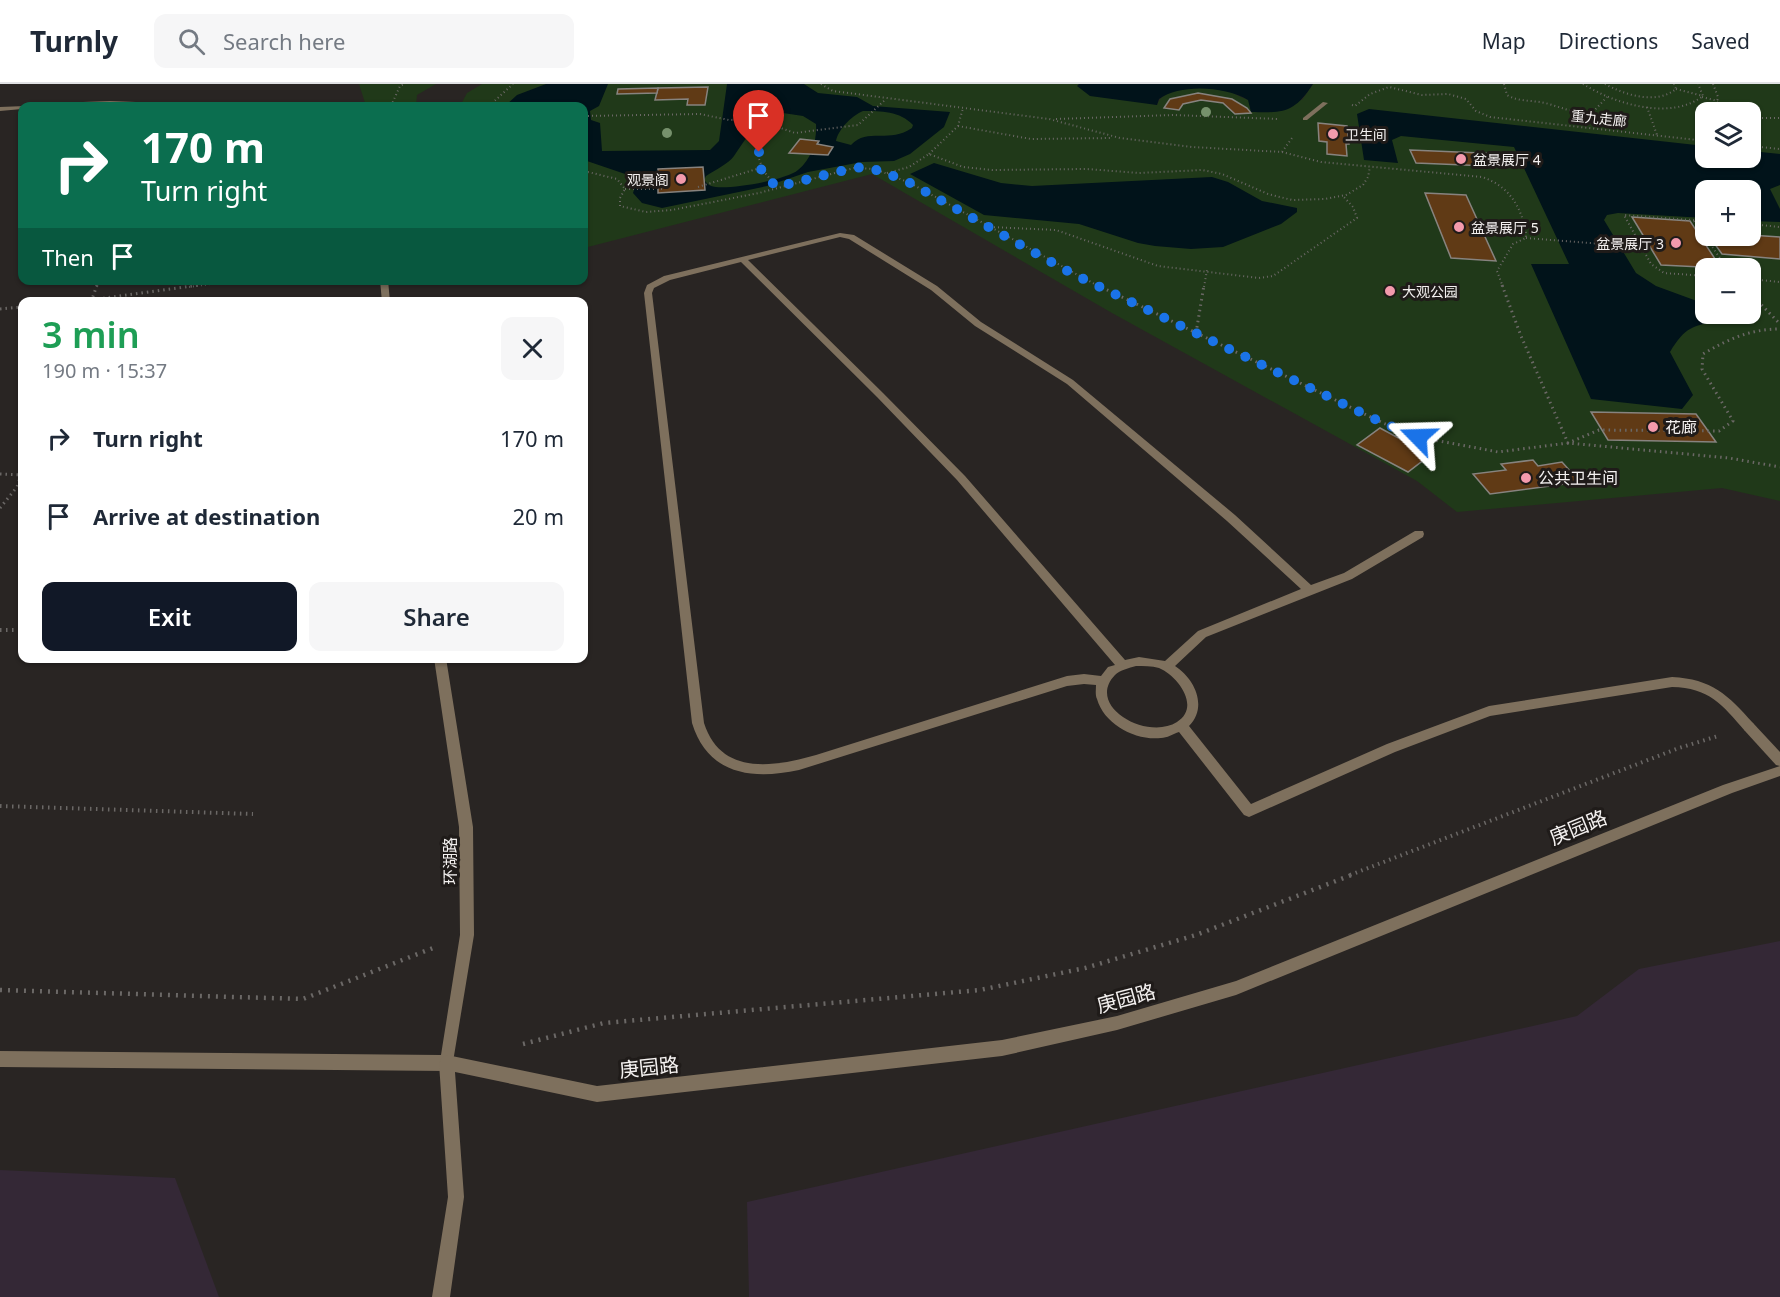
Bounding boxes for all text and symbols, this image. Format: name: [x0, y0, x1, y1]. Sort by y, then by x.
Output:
search box: [154, 14, 574, 68]
text: Turnly: [30, 22, 118, 60]
icon: search: [175, 25, 208, 58]
text: Search here: [223, 26, 345, 56]
text: Map: [1482, 27, 1526, 55]
text: Directions: [1559, 27, 1658, 55]
text: Saved: [1691, 27, 1750, 55]
pin: [733, 90, 784, 152]
icon: arrive: [742, 99, 775, 132]
map controls: [1695, 102, 1761, 324]
button: layers: [1695, 102, 1761, 168]
street label: 重九走廊: [1570, 106, 1628, 130]
text: 170 m: [141, 118, 265, 175]
place label: 卫生间: [1345, 125, 1387, 144]
icon: right: [42, 126, 120, 204]
marker: 卫生间: [1326, 127, 1340, 141]
place label: 盆景展厅 4: [1473, 150, 1541, 169]
marker: 盆景展厅 4: [1454, 152, 1468, 166]
place label: 观景阁: [627, 170, 669, 189]
text: Turn right: [141, 172, 267, 209]
marker: 观景阁: [674, 172, 688, 186]
button: +: [1695, 180, 1761, 246]
place label: 盆景展厅 5: [1471, 218, 1539, 237]
marker: 盆景展厅 5: [1452, 220, 1466, 234]
place label: 盆景展厅 3: [1596, 234, 1664, 253]
marker: 盆景展厅 3: [1669, 236, 1683, 250]
icon: arrive: [106, 240, 139, 273]
text: Then: [42, 242, 94, 272]
button: −: [1695, 258, 1761, 324]
place label: 大观公园: [1402, 282, 1458, 301]
marker: 大观公园: [1383, 284, 1397, 298]
text: 3 min: [42, 310, 140, 359]
button: close: [501, 317, 564, 380]
text: 190 m · 15:37: [42, 357, 167, 384]
position arrow: [1386, 405, 1450, 469]
place label: 花廊: [1665, 416, 1697, 438]
marker: 花廊: [1646, 420, 1660, 434]
icon: right: [42, 422, 75, 455]
text: Turn right: [93, 423, 203, 453]
text: 170 m: [500, 423, 564, 453]
place label: 公共卫生间: [1538, 467, 1618, 489]
marker: 公共卫生间: [1519, 471, 1533, 485]
icon: arrive: [42, 500, 75, 533]
text: Arrive at destination: [93, 501, 320, 531]
text: 20 m: [513, 501, 564, 531]
button: Exit: [42, 582, 297, 651]
button: Share: [309, 582, 564, 651]
street label: 庚园路: [1545, 803, 1611, 851]
street label: 环湖路: [439, 837, 461, 885]
street label: 庚园路: [1094, 977, 1158, 1019]
street label: 庚园路: [618, 1050, 680, 1084]

